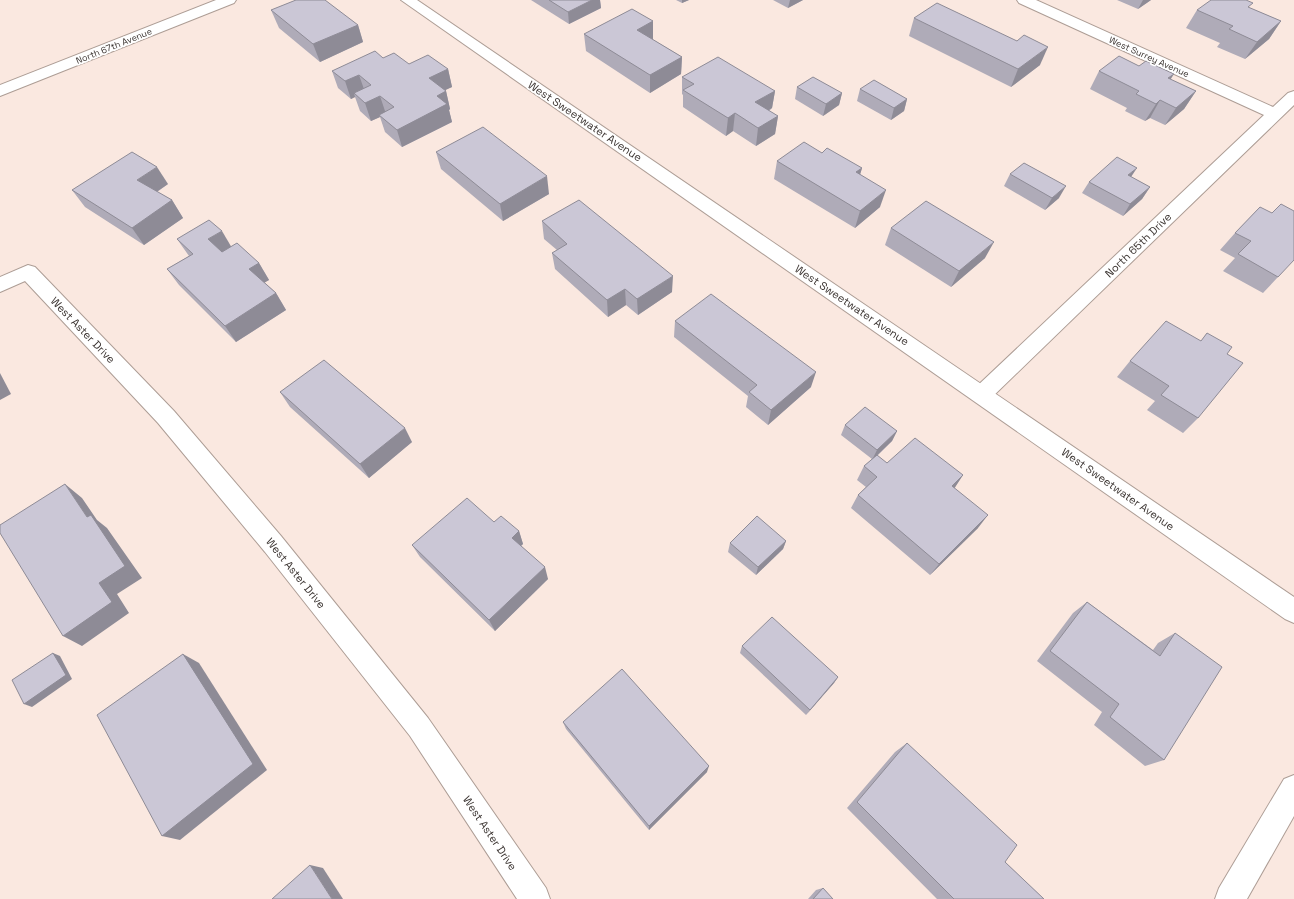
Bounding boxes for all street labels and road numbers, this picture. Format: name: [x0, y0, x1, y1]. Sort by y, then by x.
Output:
street label: North 67th Avenue: [74, 25, 154, 67]
street label: West Surrey Avenue: [1107, 34, 1191, 80]
street label: West Sweetwater Avenue: [525, 78, 645, 164]
street label: North 65th Drive: [1102, 210, 1174, 280]
street label: West Sweetwater Avenue: [792, 262, 912, 348]
street label: West Aster Drive: [48, 294, 118, 366]
street label: West Sweetwater Avenue: [1059, 445, 1177, 533]
street label: West Aster Drive: [263, 535, 329, 611]
street label: West Aster Drive: [460, 793, 520, 873]

